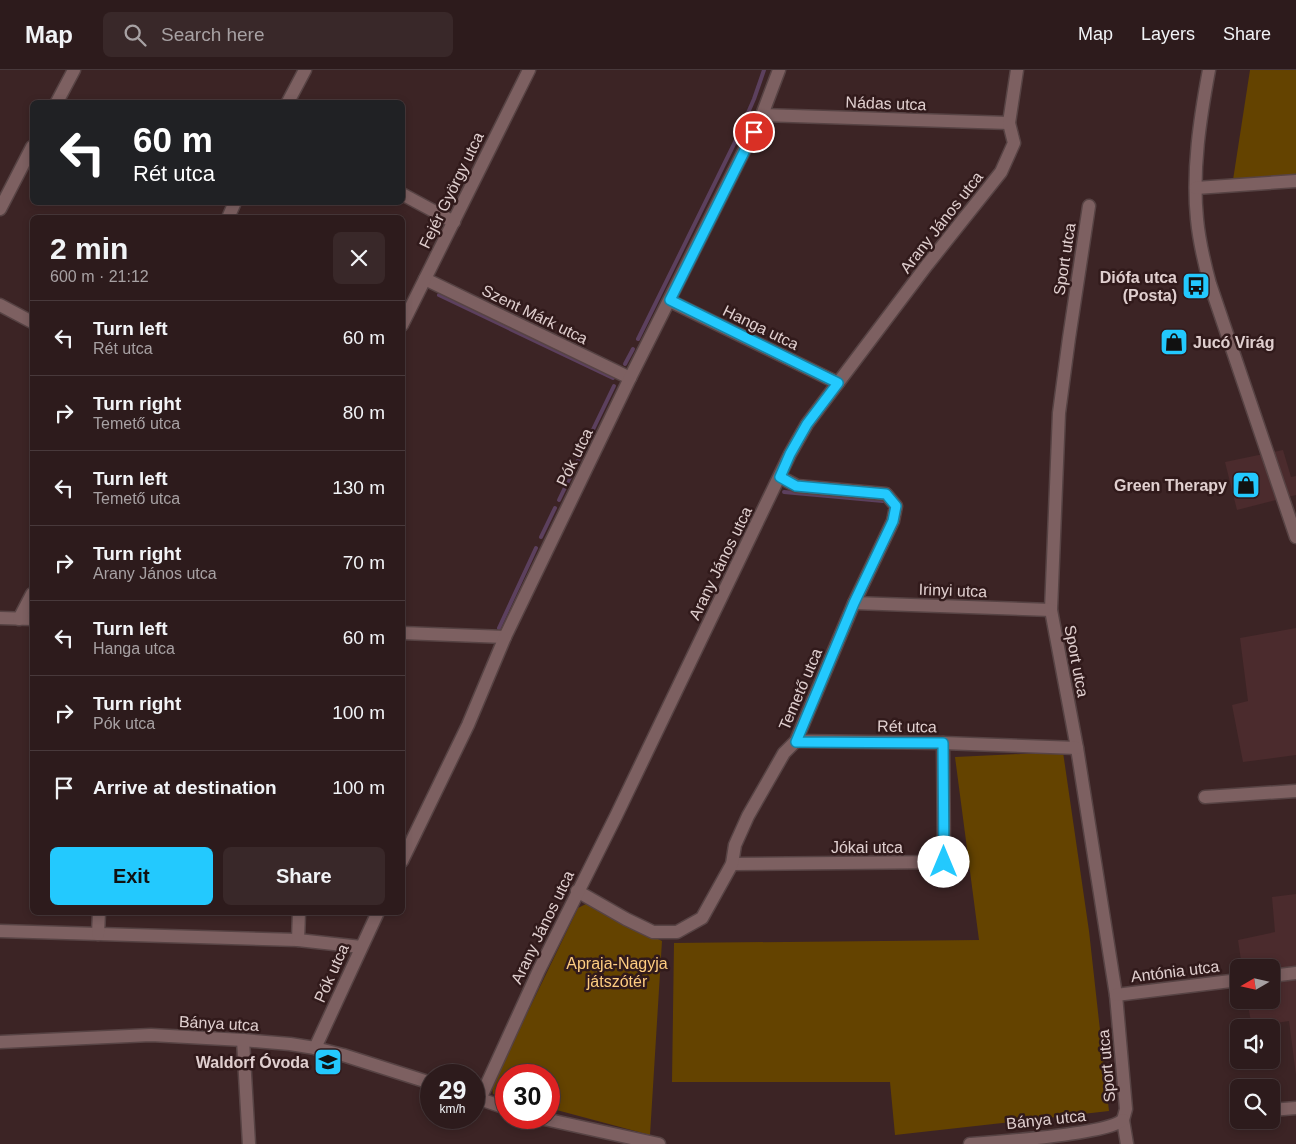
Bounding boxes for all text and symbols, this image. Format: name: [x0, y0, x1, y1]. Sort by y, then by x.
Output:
search box: [103, 12, 453, 57]
text: Map: [25, 21, 73, 48]
icon: search: [121, 21, 149, 49]
text: Search here: [161, 24, 265, 45]
text: Map: [1078, 24, 1113, 44]
text: Layers: [1141, 24, 1195, 44]
text: Share: [1223, 24, 1271, 44]
street label: Nádas utca: [845, 94, 927, 113]
pin: [733, 111, 775, 153]
icon: arrive: [740, 118, 768, 146]
icon: left: [50, 120, 115, 185]
text: 60 m: [133, 120, 213, 159]
street label: Fejér György utca: [416, 129, 487, 251]
text: Rét utca: [133, 161, 215, 186]
street label: Arany János utca: [897, 168, 986, 276]
street label: Sport utca: [1050, 222, 1079, 296]
text: 2 min: [50, 232, 128, 265]
button: close: [333, 232, 385, 284]
text: 600 m · 21:12: [50, 268, 149, 285]
place label: Diófa utca (Posta): [1100, 269, 1177, 304]
bus stop icon: Diófa utca (Posta): [1181, 271, 1211, 301]
street label: Szent Márk utca: [479, 281, 591, 347]
street label: Hanga utca: [720, 302, 801, 353]
text: Turn left: [93, 318, 168, 339]
icon: left: [50, 324, 78, 352]
text: 60 m: [343, 327, 385, 348]
shop icon: Jucó Virág: [1159, 327, 1189, 357]
place label: Jucó Virág: [1193, 334, 1275, 351]
text: Rét utca: [93, 340, 153, 357]
text: Turn right: [93, 393, 181, 414]
icon: right: [50, 399, 78, 427]
text: 80 m: [343, 402, 385, 423]
text: Temető utca: [93, 415, 180, 432]
street label: Pók utca: [553, 425, 596, 489]
text: Turn left: [93, 468, 168, 489]
shop icon: Green Therapy: [1231, 470, 1261, 500]
icon: left: [50, 474, 78, 502]
text: 130 m: [332, 477, 385, 498]
place label: Green Therapy: [1114, 477, 1227, 494]
text: Temető utca: [93, 490, 180, 507]
street label: Arany János utca: [686, 504, 755, 623]
text: Turn right: [93, 543, 181, 564]
icon: right: [50, 549, 78, 577]
text: 70 m: [343, 552, 385, 573]
text: Arany János utca: [93, 565, 217, 582]
street label: Irinyi utca: [918, 581, 988, 600]
text: Turn left: [93, 618, 168, 639]
icon: left: [50, 624, 78, 652]
street label: Sport utca: [1061, 624, 1092, 699]
text: 60 m: [343, 627, 385, 648]
text: Hanga utca: [93, 640, 175, 657]
street label: Temető utca: [776, 646, 825, 733]
text: Turn right: [93, 693, 181, 714]
icon: right: [50, 699, 78, 727]
text: 100 m: [332, 702, 385, 723]
text: Pók utca: [93, 715, 155, 732]
street label: Rét utca: [877, 717, 937, 736]
icon: arrive: [50, 774, 78, 802]
text: Arrive at destination: [93, 777, 277, 798]
text: 100 m: [332, 777, 385, 798]
position arrow: [917, 835, 969, 887]
street label: Jókai utca: [831, 839, 903, 856]
button: Exit: [50, 847, 213, 905]
button: Share: [223, 847, 385, 905]
street label: Arany János utca: [508, 868, 577, 987]
street label: Pók utca: [311, 941, 352, 1005]
park label: Apraja-Nagyja játszótér: [566, 955, 668, 990]
street label: Antónia utca: [1130, 958, 1220, 985]
north arrow: [1230, 959, 1280, 1009]
map controls: [1230, 959, 1280, 1129]
street label: Bánya utca: [179, 1013, 259, 1034]
button: sound: [1230, 1019, 1280, 1069]
street label: Sport utca: [1095, 1029, 1118, 1103]
school or university icon: Waldorf Óvoda: [313, 1047, 343, 1077]
place label: Waldorf Óvoda: [196, 1053, 309, 1071]
speed limit sign: 30: [495, 1064, 560, 1129]
text: 29: [439, 1076, 466, 1104]
button: search: [1230, 1079, 1280, 1129]
text: km/h: [439, 1102, 466, 1116]
street label: Bánya utca: [1005, 1107, 1087, 1132]

